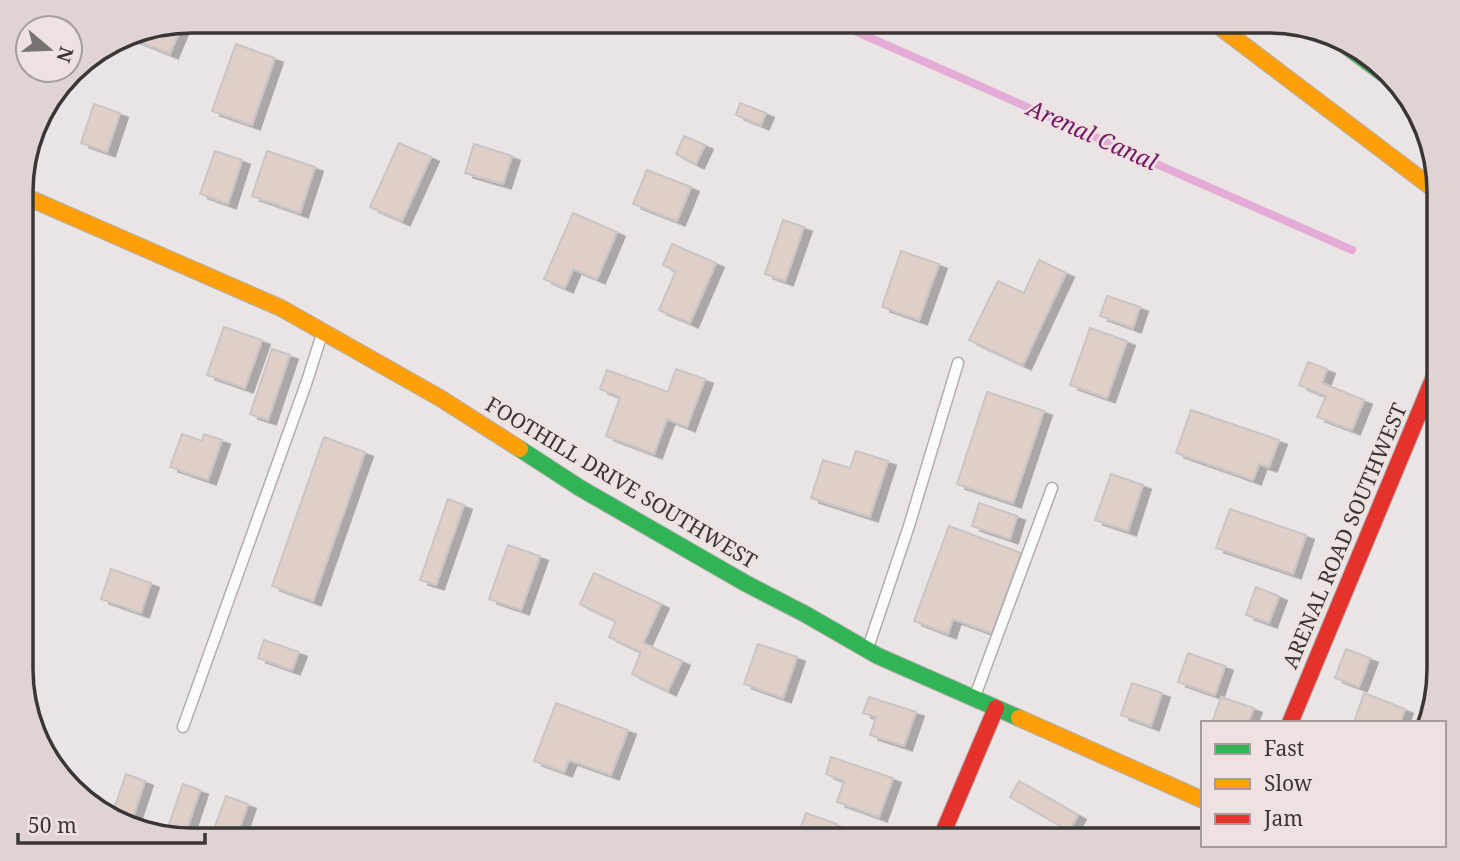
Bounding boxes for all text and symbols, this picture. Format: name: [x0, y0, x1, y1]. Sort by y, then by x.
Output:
north arrow: [14, 14, 84, 84]
text: N: [50, 43, 80, 66]
water label: Arenal Canal: [1020, 90, 1163, 177]
street label: FOOTHILL DRIVE SOUTHWEST: [481, 390, 763, 575]
street label: ARENAL ROAD SOUTHWEST: [1275, 399, 1413, 673]
legend: [1201, 721, 1446, 847]
text: Fast: [1264, 734, 1304, 762]
text: Slow: [1264, 769, 1313, 797]
scale bar: [18, 802, 205, 846]
text: Jam: [1263, 804, 1303, 832]
text: 50 m: [28, 811, 77, 839]

